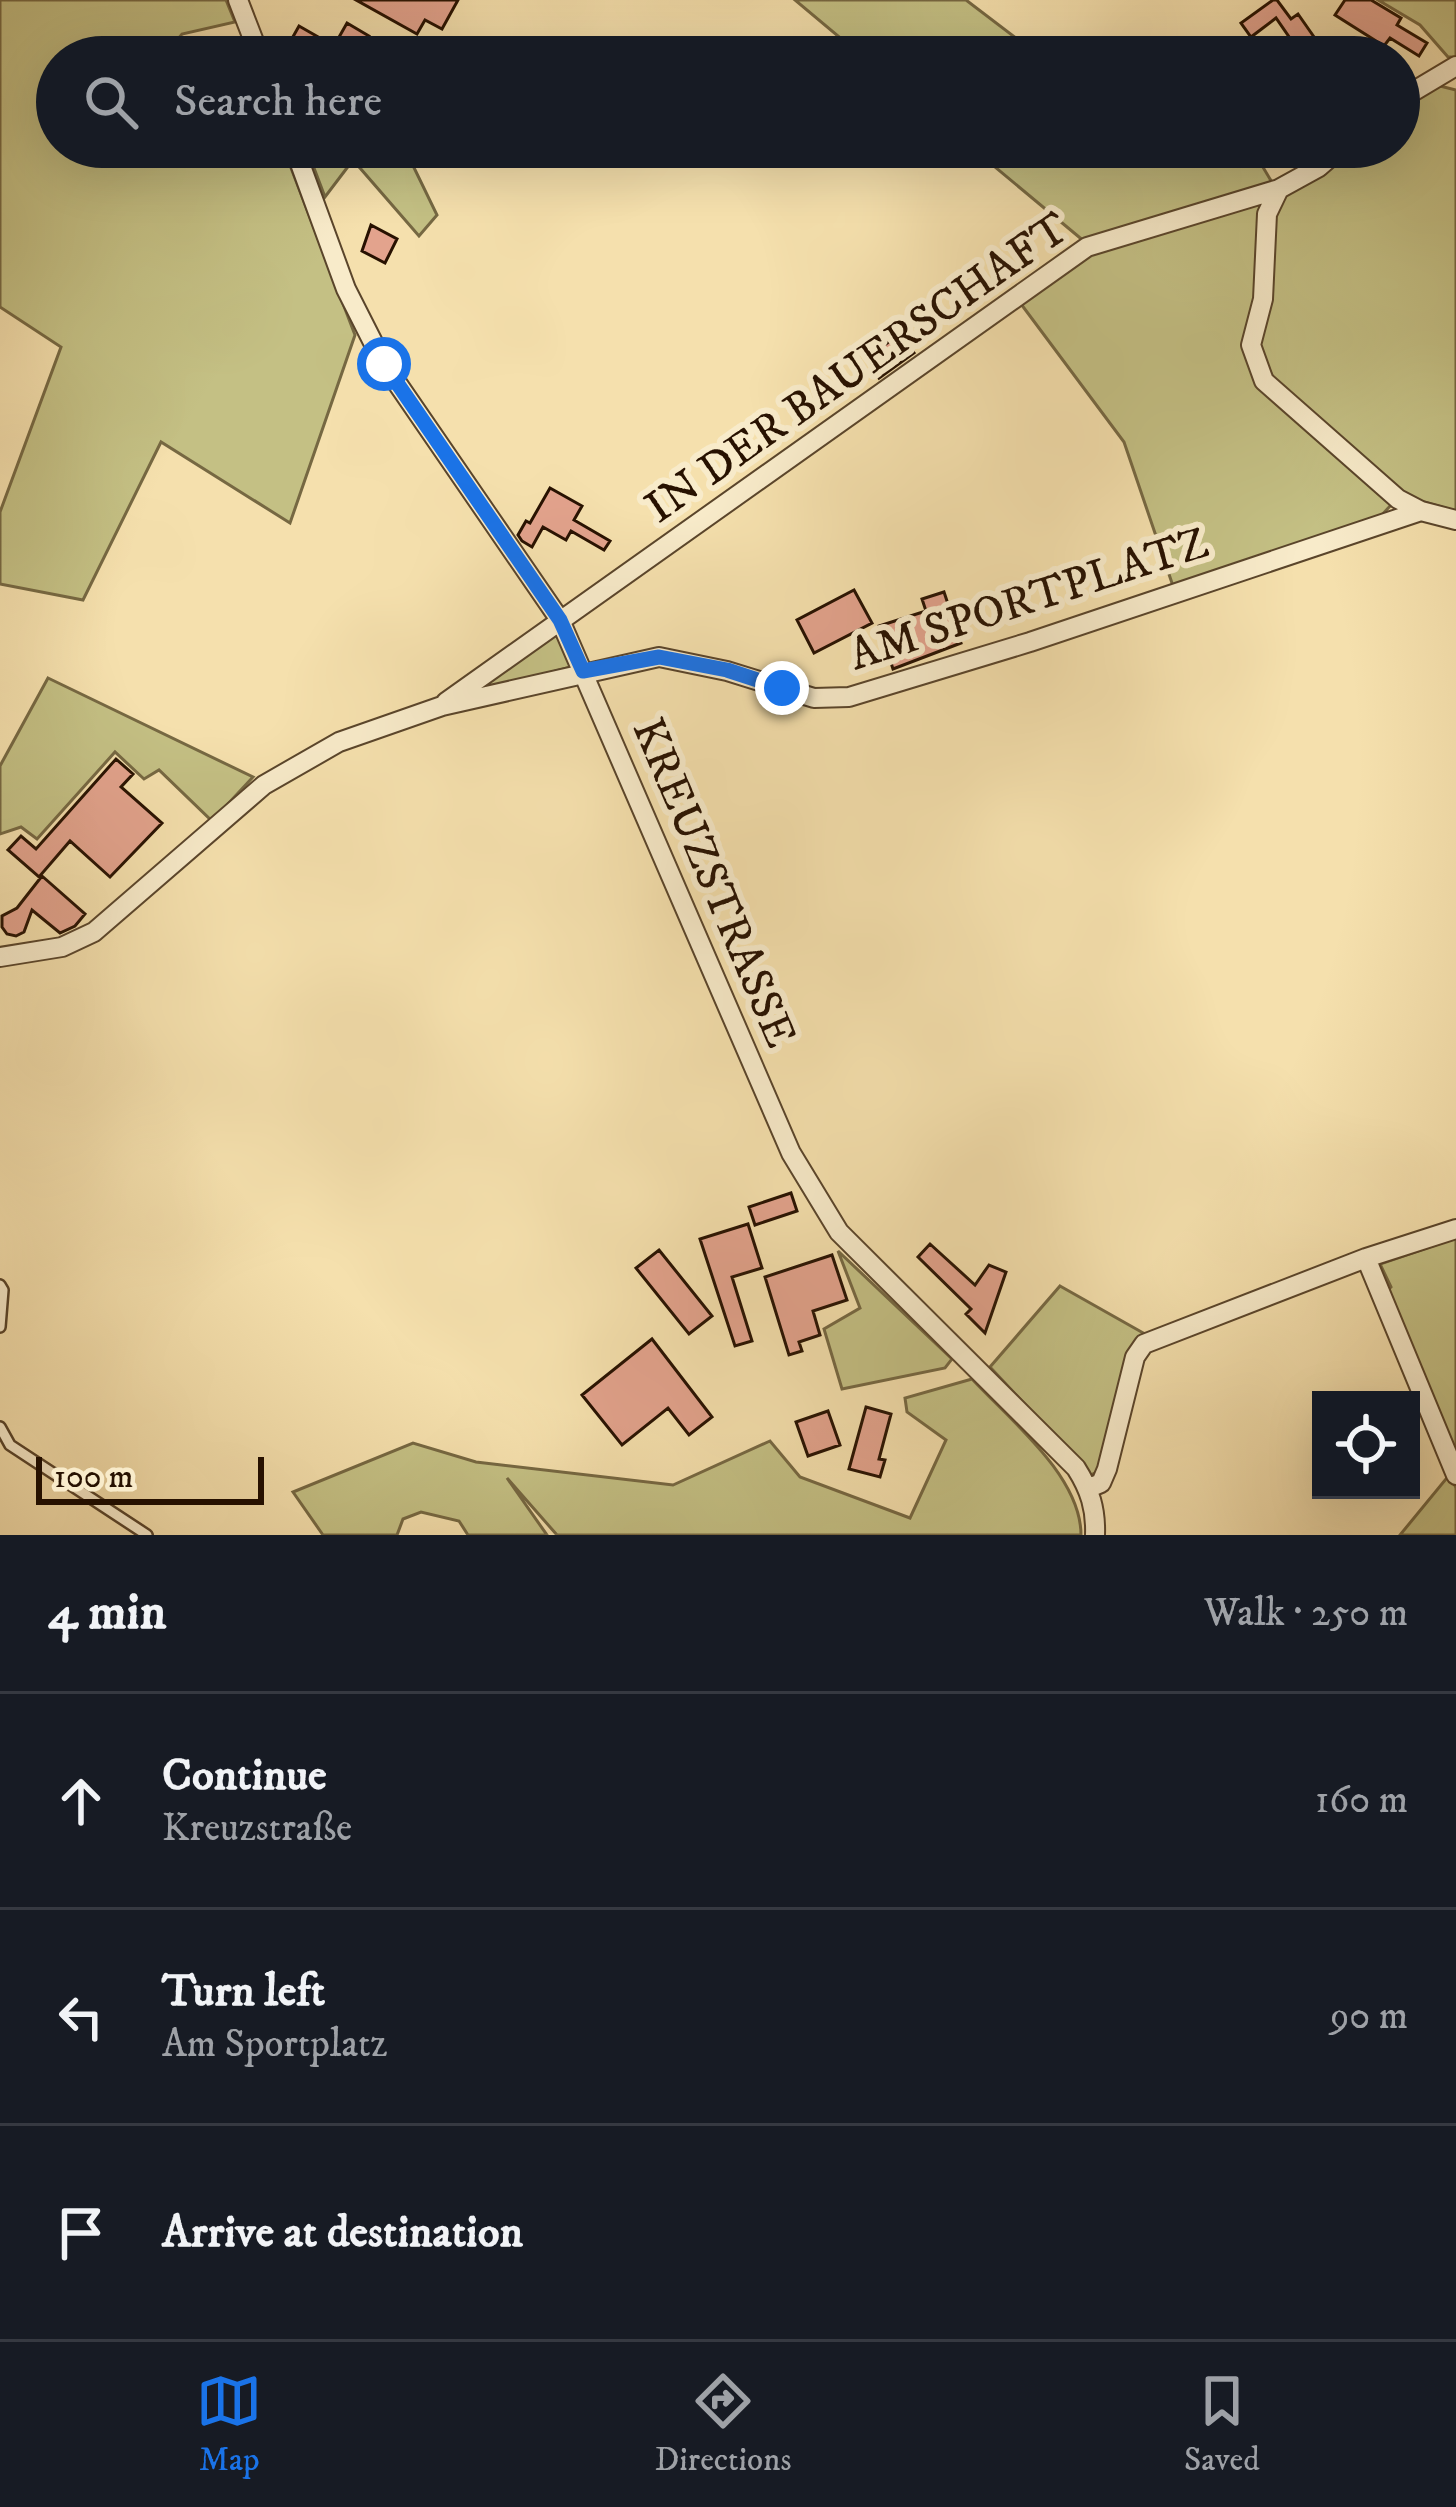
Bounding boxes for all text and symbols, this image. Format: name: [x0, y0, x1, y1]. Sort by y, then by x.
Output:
search box: [36, 36, 1420, 168]
icon: search: [78, 69, 144, 135]
text: Search here: [174, 74, 382, 130]
street label: IN DER BAUERSCHAFT: [635, 201, 1081, 536]
route start: [357, 337, 411, 391]
street label: AM SPORTPLATZ: [842, 515, 1216, 684]
route end: [755, 661, 809, 715]
street label: KREUZSTRASSE: [619, 710, 808, 1056]
map controls: [1312, 1391, 1420, 1499]
button: locate: [1312, 1391, 1420, 1499]
scale bar: [36, 1451, 264, 1504]
text: 100 m: [54, 1457, 133, 1498]
text: 4 min: [48, 1581, 166, 1645]
text: Walk · 250 m: [1204, 1589, 1408, 1638]
text: Continue: [162, 1748, 327, 1804]
icon: ahead: [48, 1768, 114, 1834]
text: 160 m: [1315, 1776, 1408, 1825]
text: Kreuzstraße: [162, 1804, 352, 1853]
text: Turn left: [162, 1964, 325, 2020]
icon: left: [48, 1984, 114, 2050]
text: 90 m: [1330, 1992, 1408, 2041]
text: Am Sportplatz: [162, 2020, 387, 2069]
icon: arrive: [48, 2200, 114, 2266]
text: Arrive at destination: [162, 2205, 523, 2261]
tab: Map: [196, 2368, 262, 2481]
tab: Directions: [655, 2368, 791, 2481]
tab: Saved: [1184, 2368, 1260, 2481]

